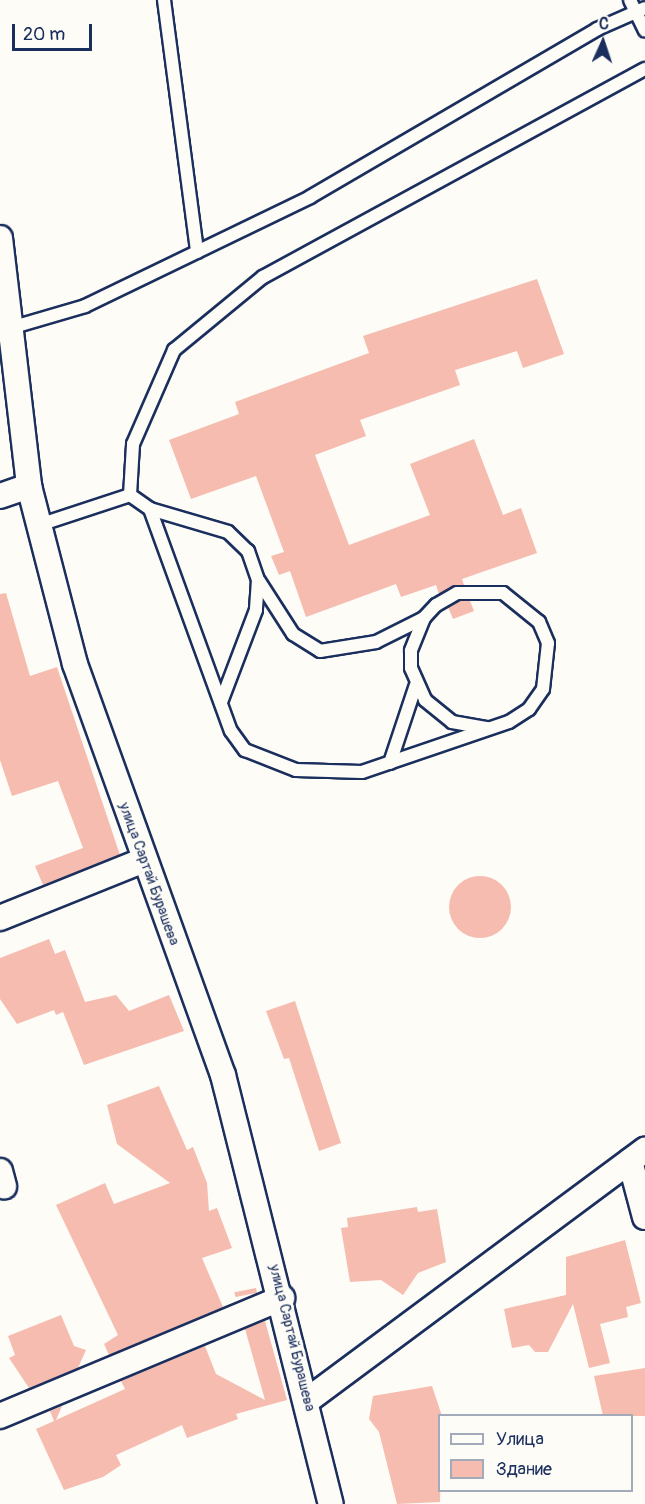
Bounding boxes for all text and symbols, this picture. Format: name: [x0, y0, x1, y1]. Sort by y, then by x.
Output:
scale bar: [15, 12, 94, 50]
north arrow: [573, 12, 633, 72]
text: С: [598, 14, 609, 34]
text: 20 m: [23, 23, 65, 46]
street label: улица Сартай Бурашева: [115, 800, 183, 948]
street label: улица Сартай Бурашева: [265, 1263, 319, 1413]
legend: [438, 1414, 633, 1492]
text: Улица: [496, 1428, 544, 1451]
text: Здание: [496, 1458, 552, 1481]

